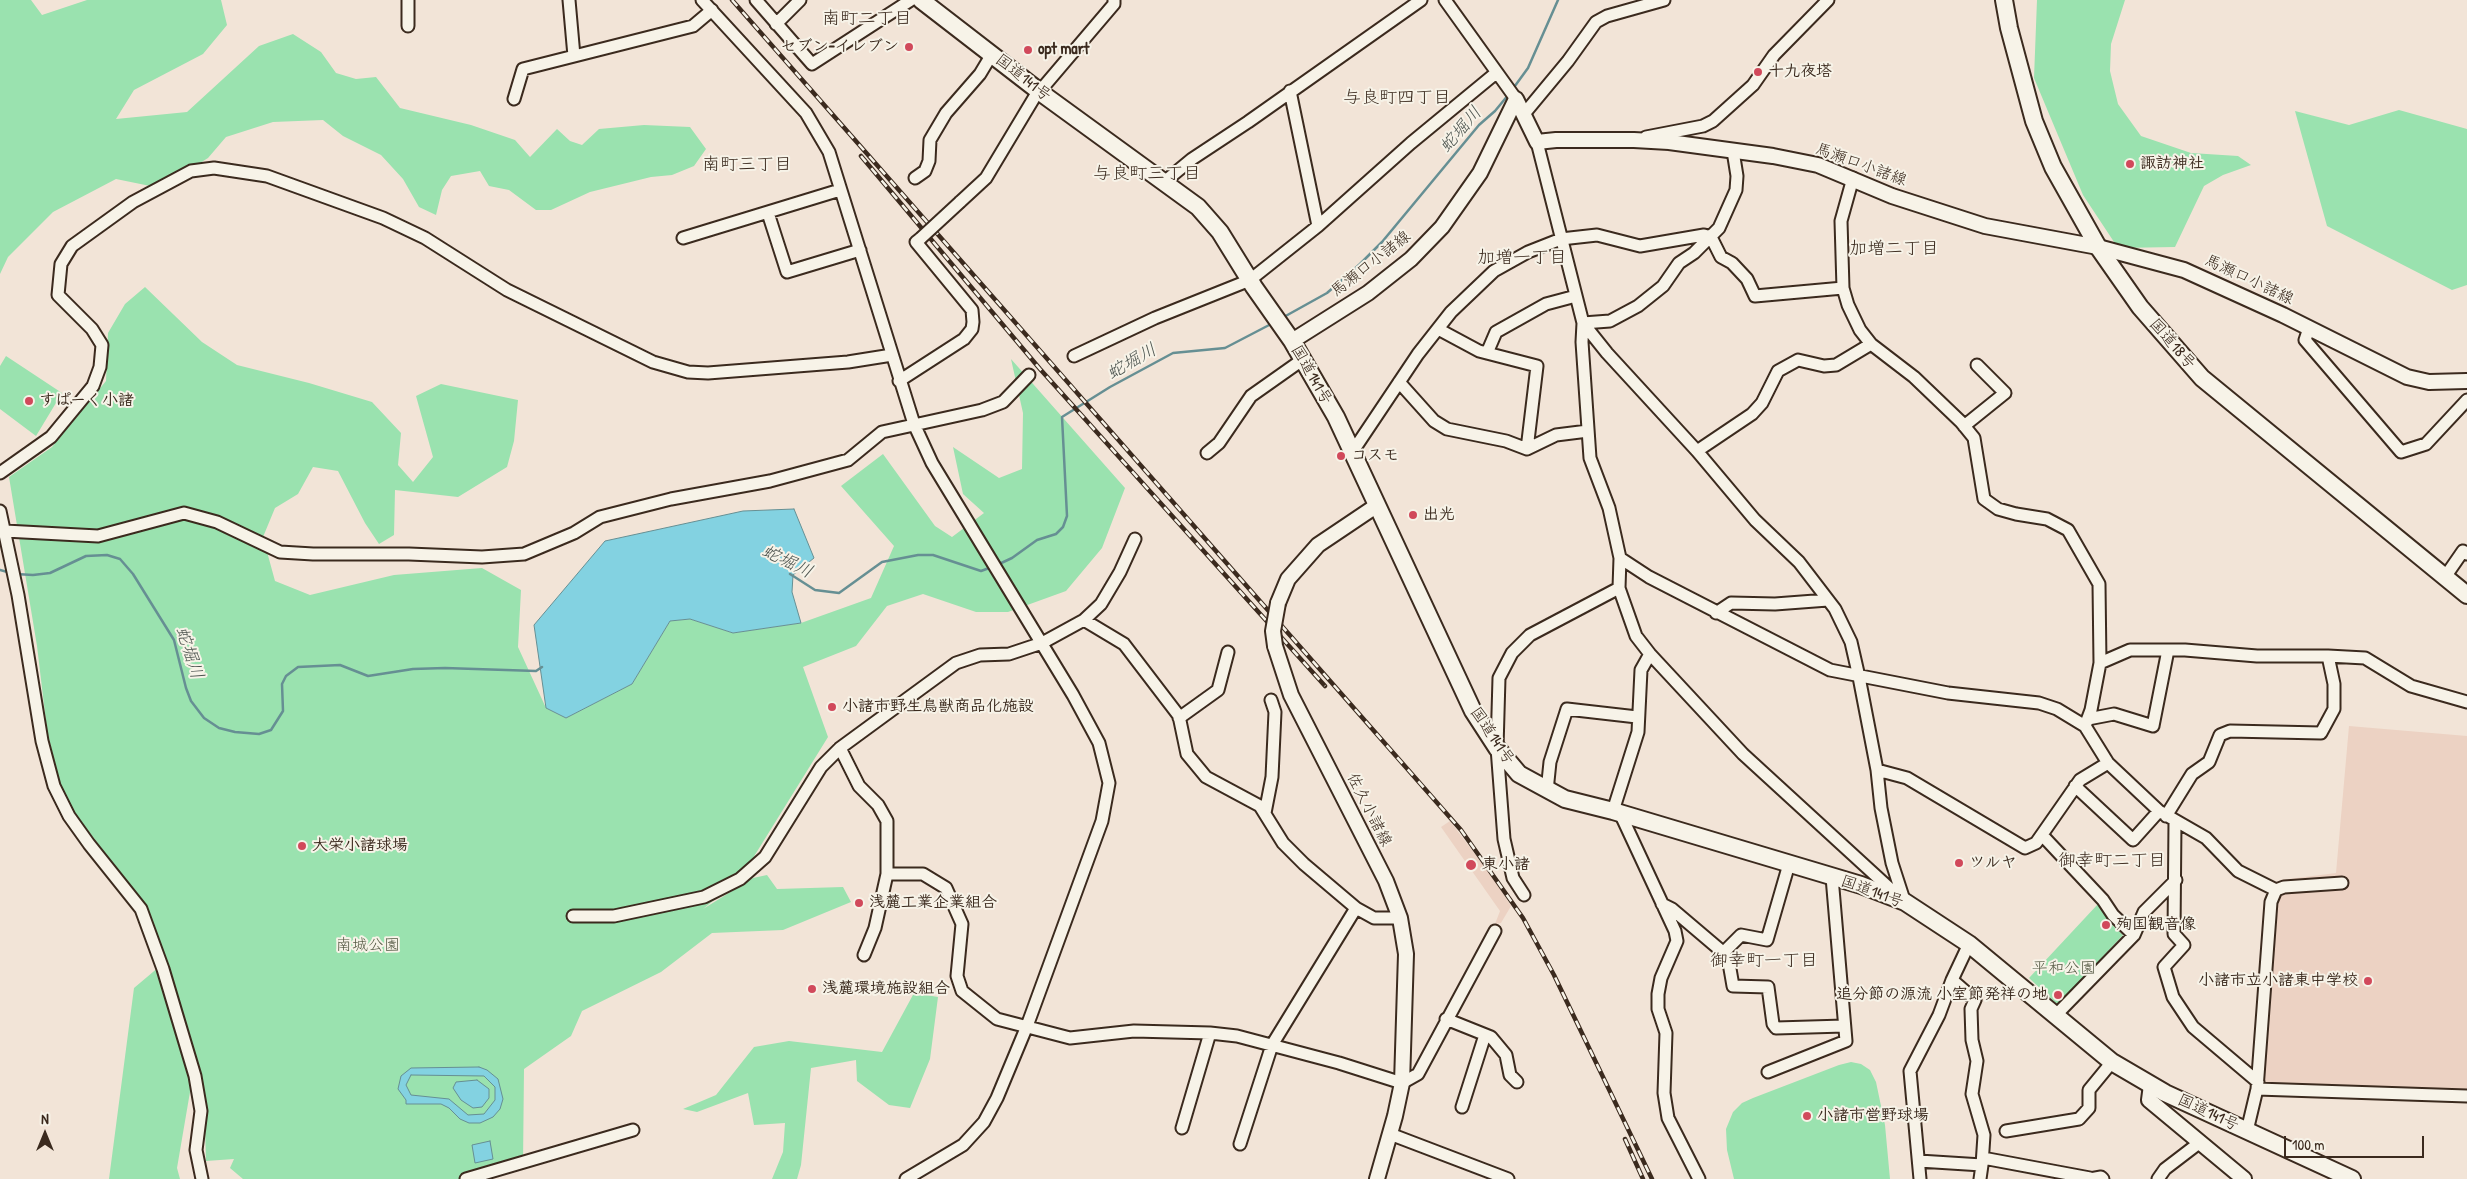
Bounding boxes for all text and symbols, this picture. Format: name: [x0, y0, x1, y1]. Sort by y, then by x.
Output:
district label: 南町二丁目: [822, 8, 912, 30]
place label: セブン-イレブン: [781, 37, 899, 57]
place label: opt mart: [1038, 40, 1089, 60]
marker: セブン-イレブン: [903, 41, 915, 53]
marker: opt mart: [1022, 44, 1034, 56]
street label: 国道141号: [991, 50, 1055, 106]
place label: 十九夜塔: [1768, 62, 1832, 82]
marker: 十九夜塔: [1752, 66, 1764, 78]
district label: 与良町四丁目: [1343, 87, 1451, 109]
water label: 蛇堀川: [1435, 103, 1487, 157]
street label: 馬瀬口小諸線: [1813, 140, 1909, 190]
district label: 南町三丁目: [702, 154, 792, 176]
place label: 諏訪神社: [2140, 154, 2204, 174]
marker: 諏訪神社: [2124, 158, 2136, 170]
district label: 与良町三丁目: [1093, 163, 1201, 185]
street label: 馬瀬口小諸線: [1327, 227, 1415, 301]
district label: 加増二丁目: [1849, 238, 1939, 260]
district label: 加増一丁目: [1477, 247, 1567, 269]
street label: 馬瀬口小諸線: [2201, 251, 2297, 309]
street label: 国道18号: [2145, 315, 2199, 373]
water label: 蛇堀川: [1103, 339, 1161, 385]
street label: 国道141号: [1286, 342, 1336, 408]
place label: すぱーく小諸: [39, 391, 134, 411]
marker: すぱーく小諸: [23, 395, 35, 407]
place label: コスモ: [1351, 446, 1399, 466]
marker: コスモ: [1335, 450, 1347, 462]
place label: 出光: [1423, 505, 1455, 525]
marker: 出光: [1407, 509, 1419, 521]
water label: 蛇堀川: [758, 540, 816, 584]
water label: 蛇堀川: [170, 624, 208, 682]
place label: 小諸市野生鳥獣商品化施設: [842, 697, 1034, 717]
marker: 小諸市野生鳥獣商品化施設: [826, 701, 838, 713]
street label: 国道141号: [1466, 703, 1518, 769]
street label: 佐久小諸線: [1342, 770, 1396, 850]
place label: 大栄小諸球場: [312, 836, 408, 856]
marker: 大栄小諸球場: [296, 840, 308, 852]
district label: 御幸町二丁目: [2058, 850, 2166, 872]
place label: ツルヤ: [1969, 853, 2017, 873]
place label: 東小諸: [1482, 855, 1530, 875]
marker: ツルヤ: [1953, 857, 1965, 869]
marker: 東小諸: [1464, 858, 1478, 872]
street label: 国道141号: [1838, 872, 1906, 912]
place label: 浅麓工業企業組合: [869, 893, 997, 913]
marker: 浅麓工業企業組合: [853, 897, 865, 909]
place label: 殉国観音像: [2116, 915, 2196, 935]
marker: 殉国観音像: [2100, 919, 2112, 931]
park label: 南城公園: [336, 936, 400, 956]
district label: 御幸町一丁目: [1710, 950, 1818, 972]
park label: 平和公園: [2032, 959, 2096, 979]
place label: 小諸市立小諸東中学校: [2198, 971, 2358, 991]
marker: 小諸市立小諸東中学校: [2362, 975, 2374, 987]
place label: 浅麓環境施設組合: [822, 979, 950, 999]
marker: 浅麓環境施設組合: [806, 983, 818, 995]
place label: 追分節の源流 小室節発祥の地: [1836, 985, 2048, 1005]
marker: 追分節の源流 小室節発祥の地: [2052, 989, 2064, 1001]
street label: 国道141号: [2174, 1090, 2242, 1136]
place label: 小諸市営野球場: [1817, 1106, 1929, 1126]
north arrow: [20, 1109, 70, 1159]
text: N: [41, 1109, 49, 1128]
marker: 小諸市営野球場: [1801, 1110, 1813, 1122]
scale bar: [2287, 1126, 2427, 1158]
text: 100 m: [2292, 1134, 2325, 1155]

